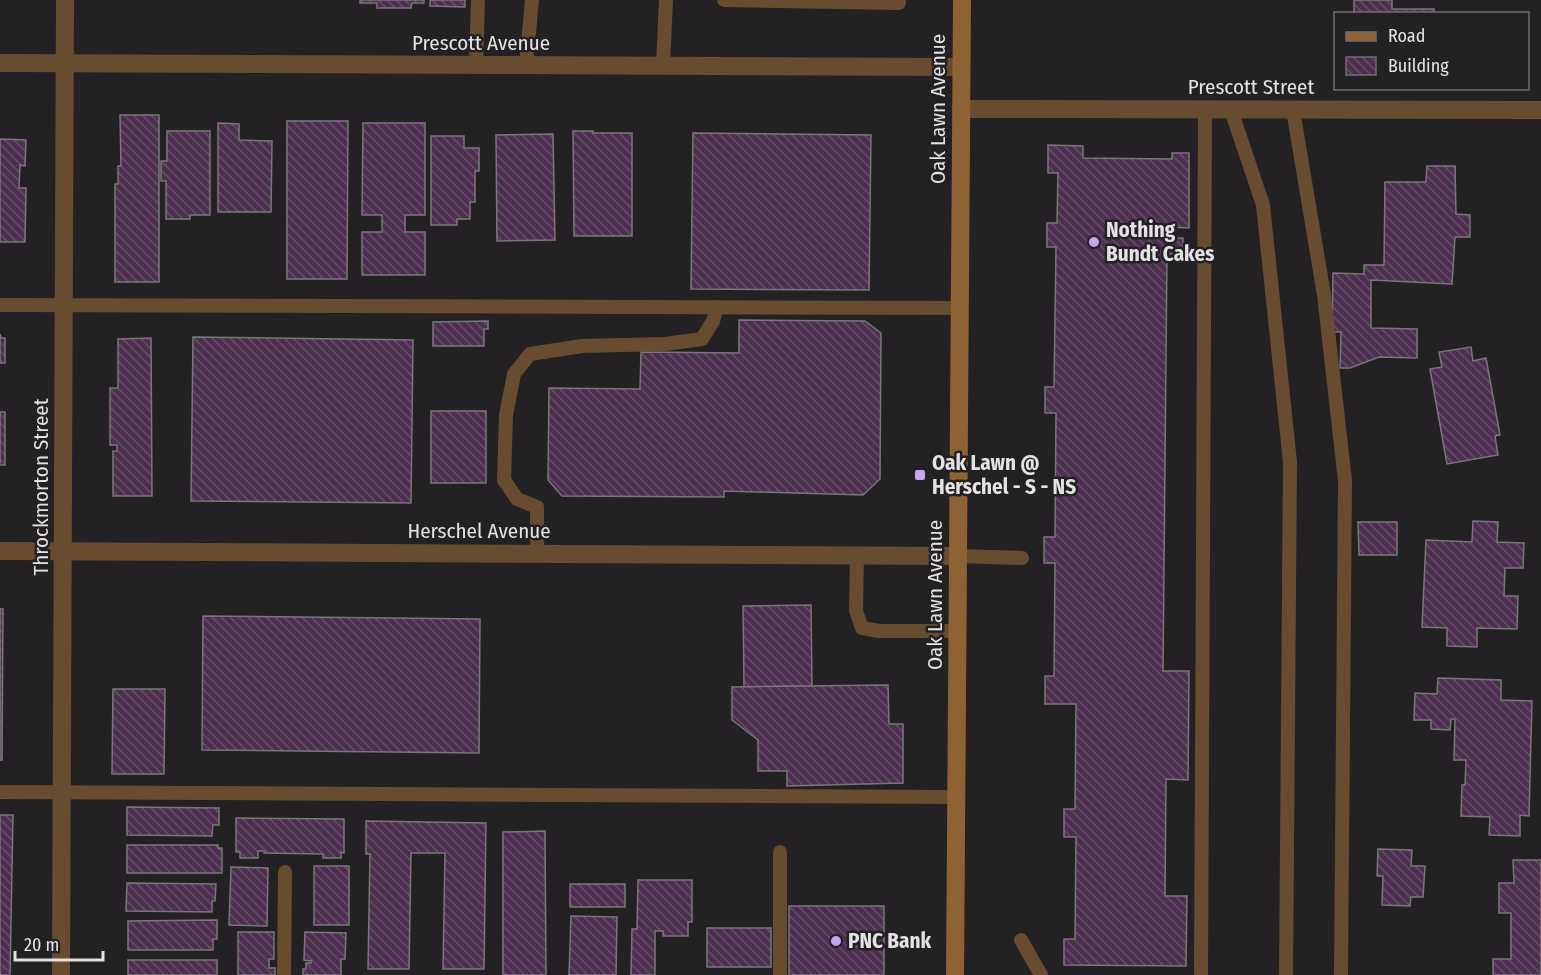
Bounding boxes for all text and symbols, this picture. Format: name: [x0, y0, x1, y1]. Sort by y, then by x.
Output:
legend: [1334, 12, 1529, 90]
text: Road: [1388, 25, 1425, 47]
street label: Prescott Avenue: [412, 30, 550, 56]
street label: Oak Lawn Avenue: [925, 34, 951, 184]
text: Building: [1388, 55, 1449, 77]
street label: Prescott Street: [1188, 74, 1314, 100]
place label: Nothing Bundt Cakes: [1106, 217, 1214, 267]
marker: Nothing Bundt Cakes: [1087, 235, 1101, 249]
street label: Throckmorton Street: [28, 398, 54, 576]
place label: Oak Lawn @ Herschel - S - NS: [932, 450, 1076, 500]
marker: Oak Lawn @ Herschel - S - NS: [913, 468, 927, 482]
street label: Herschel Avenue: [407, 518, 551, 544]
street label: Oak Lawn Avenue: [922, 520, 948, 670]
scale bar: [15, 924, 104, 962]
place label: PNC Bank: [848, 928, 932, 954]
text: 20 m: [24, 934, 59, 956]
marker: PNC Bank: [829, 934, 843, 948]

